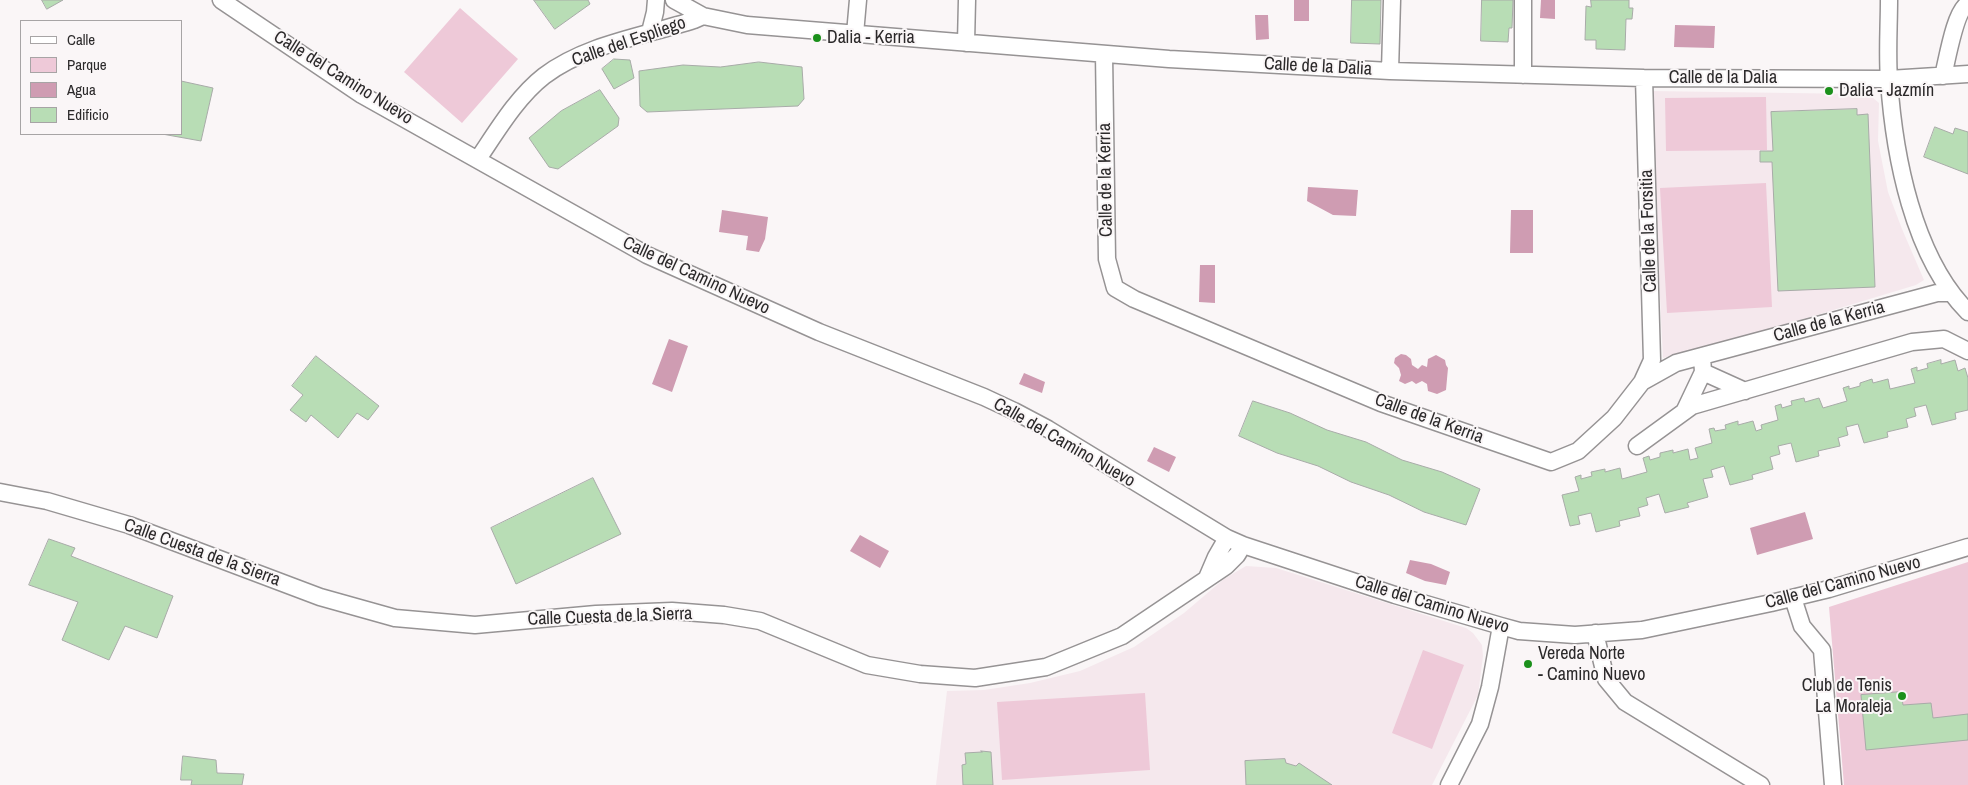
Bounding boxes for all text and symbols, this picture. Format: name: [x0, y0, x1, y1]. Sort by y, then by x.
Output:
street label: Calle del Espliego: [569, 12, 689, 72]
legend: [20, 20, 182, 135]
street label: Calle del Camino Nuevo: [269, 26, 417, 130]
place label: Dalia - Kerria: [827, 27, 915, 49]
text: Calle: [67, 29, 95, 50]
marker: Dalia - Kerria: [811, 32, 823, 44]
street label: Calle de la Dalia: [1263, 53, 1373, 81]
text: Parque: [67, 54, 107, 75]
street label: Calle de la Dalia: [1669, 67, 1777, 89]
text: Agua: [67, 79, 96, 100]
place label: Dalia - Jazmín: [1839, 80, 1934, 102]
marker: Dalia - Jazmín: [1823, 85, 1835, 97]
text: Edificio: [67, 104, 109, 125]
street label: Calle de la Kerria: [1094, 123, 1118, 237]
street label: Calle de la Forsitia: [1636, 169, 1662, 293]
street label: Calle del Camino Nuevo: [619, 232, 773, 320]
street label: Calle de la Kerria: [1771, 297, 1887, 347]
street label: Calle de la Kerria: [1372, 389, 1486, 449]
street label: Calle del Camino Nuevo: [989, 394, 1139, 492]
street label: Calle Cuesta de la Sierra: [121, 515, 283, 591]
street label: Calle del Camino Nuevo: [1763, 552, 1923, 614]
street label: Calle del Camino Nuevo: [1352, 571, 1512, 639]
street label: Calle Cuesta de la Sierra: [527, 603, 693, 631]
place label: Vereda Norte - Camino Nuevo: [1538, 643, 1645, 686]
marker: Vereda Norte - Camino Nuevo: [1522, 658, 1534, 670]
place label: Club de Tenis La Moraleja: [1802, 675, 1892, 718]
marker: Club de Tenis La Moraleja: [1896, 690, 1908, 702]

